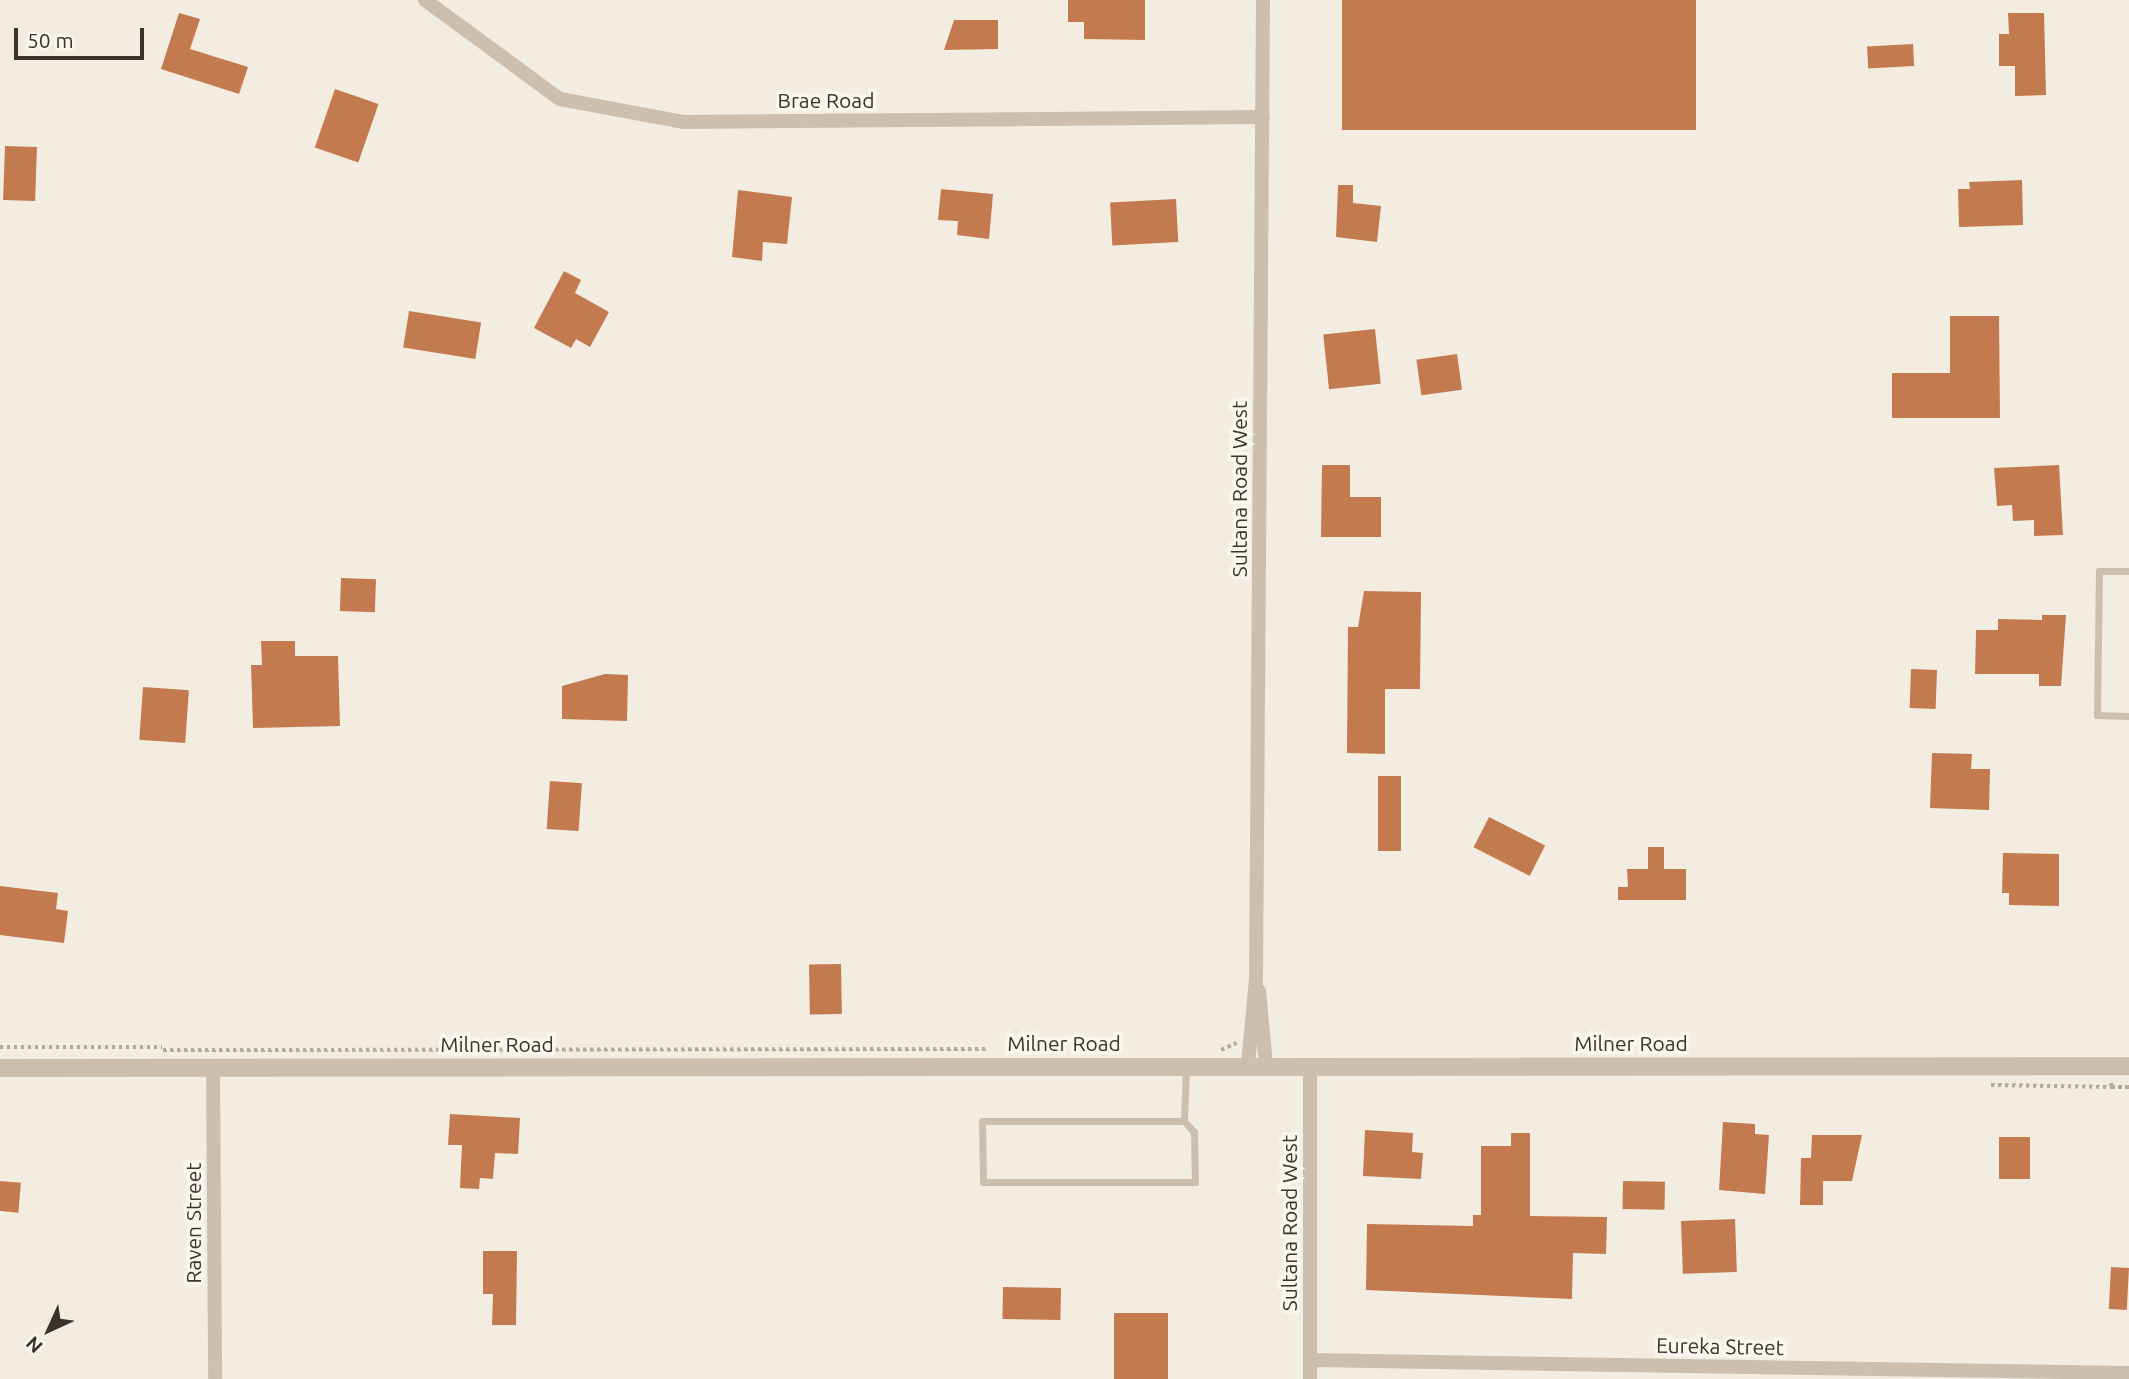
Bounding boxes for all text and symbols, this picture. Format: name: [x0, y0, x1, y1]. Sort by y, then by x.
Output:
scale bar: [18, 14, 147, 58]
text: 50 m: [27, 28, 74, 52]
street label: Brae Road: [778, 87, 874, 113]
street label: Sultana Road West: [1226, 401, 1252, 577]
street label: Milner Road: [1007, 1030, 1121, 1056]
street label: Milner Road: [1574, 1030, 1688, 1056]
street label: Milner Road: [440, 1031, 554, 1057]
street label: Sultana Road West: [1276, 1135, 1302, 1311]
street label: Raven Street: [180, 1162, 206, 1284]
north arrow: [14, 1295, 84, 1365]
text: N: [21, 1332, 47, 1358]
street label: Eureka Street: [1656, 1332, 1784, 1360]

